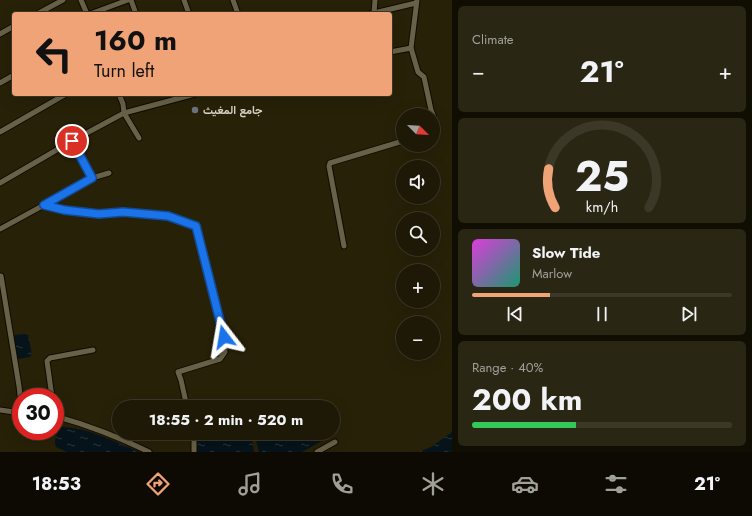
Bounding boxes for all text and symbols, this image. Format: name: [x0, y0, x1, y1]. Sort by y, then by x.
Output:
text: 160 m: [94, 20, 177, 61]
icon: left: [28, 28, 80, 80]
text: Climate: [472, 30, 513, 49]
text: 21°: [580, 50, 624, 93]
text: −: [472, 55, 485, 87]
text: +: [718, 55, 732, 87]
text: Turn left: [94, 58, 154, 84]
place label: جامع المغيث: [203, 102, 263, 118]
marker: جامع المغيث: [190, 105, 200, 115]
north arrow: [396, 108, 440, 152]
map controls: [396, 108, 440, 360]
pin: [55, 124, 89, 158]
icon: arrive: [61, 130, 83, 152]
text: 25: [575, 146, 629, 207]
button: sound: [396, 160, 440, 204]
text: km/h: [586, 197, 618, 217]
button: search: [396, 212, 440, 256]
text: Slow Tide: [532, 242, 600, 264]
button: +: [396, 264, 440, 308]
text: Marlow: [532, 264, 572, 283]
icon: previous: [504, 303, 526, 325]
icon: pause: [591, 303, 613, 325]
icon: next: [678, 303, 700, 325]
position arrow: [203, 316, 245, 358]
button: −: [396, 316, 440, 360]
text: Range · 40%: [472, 358, 543, 377]
text: 200 km: [472, 378, 582, 421]
speed limit sign: 30: [12, 388, 64, 440]
text: 18:55 · 2 min · 520 m: [149, 409, 303, 431]
icon: directions: [144, 470, 172, 498]
icon: music: [236, 470, 264, 498]
icon: phone: [328, 470, 356, 498]
icon: climate: [419, 470, 447, 498]
icon: car: [511, 470, 539, 498]
icon: filters: [602, 470, 630, 498]
text: 18:53: [32, 471, 81, 497]
text: 21°: [694, 471, 720, 497]

